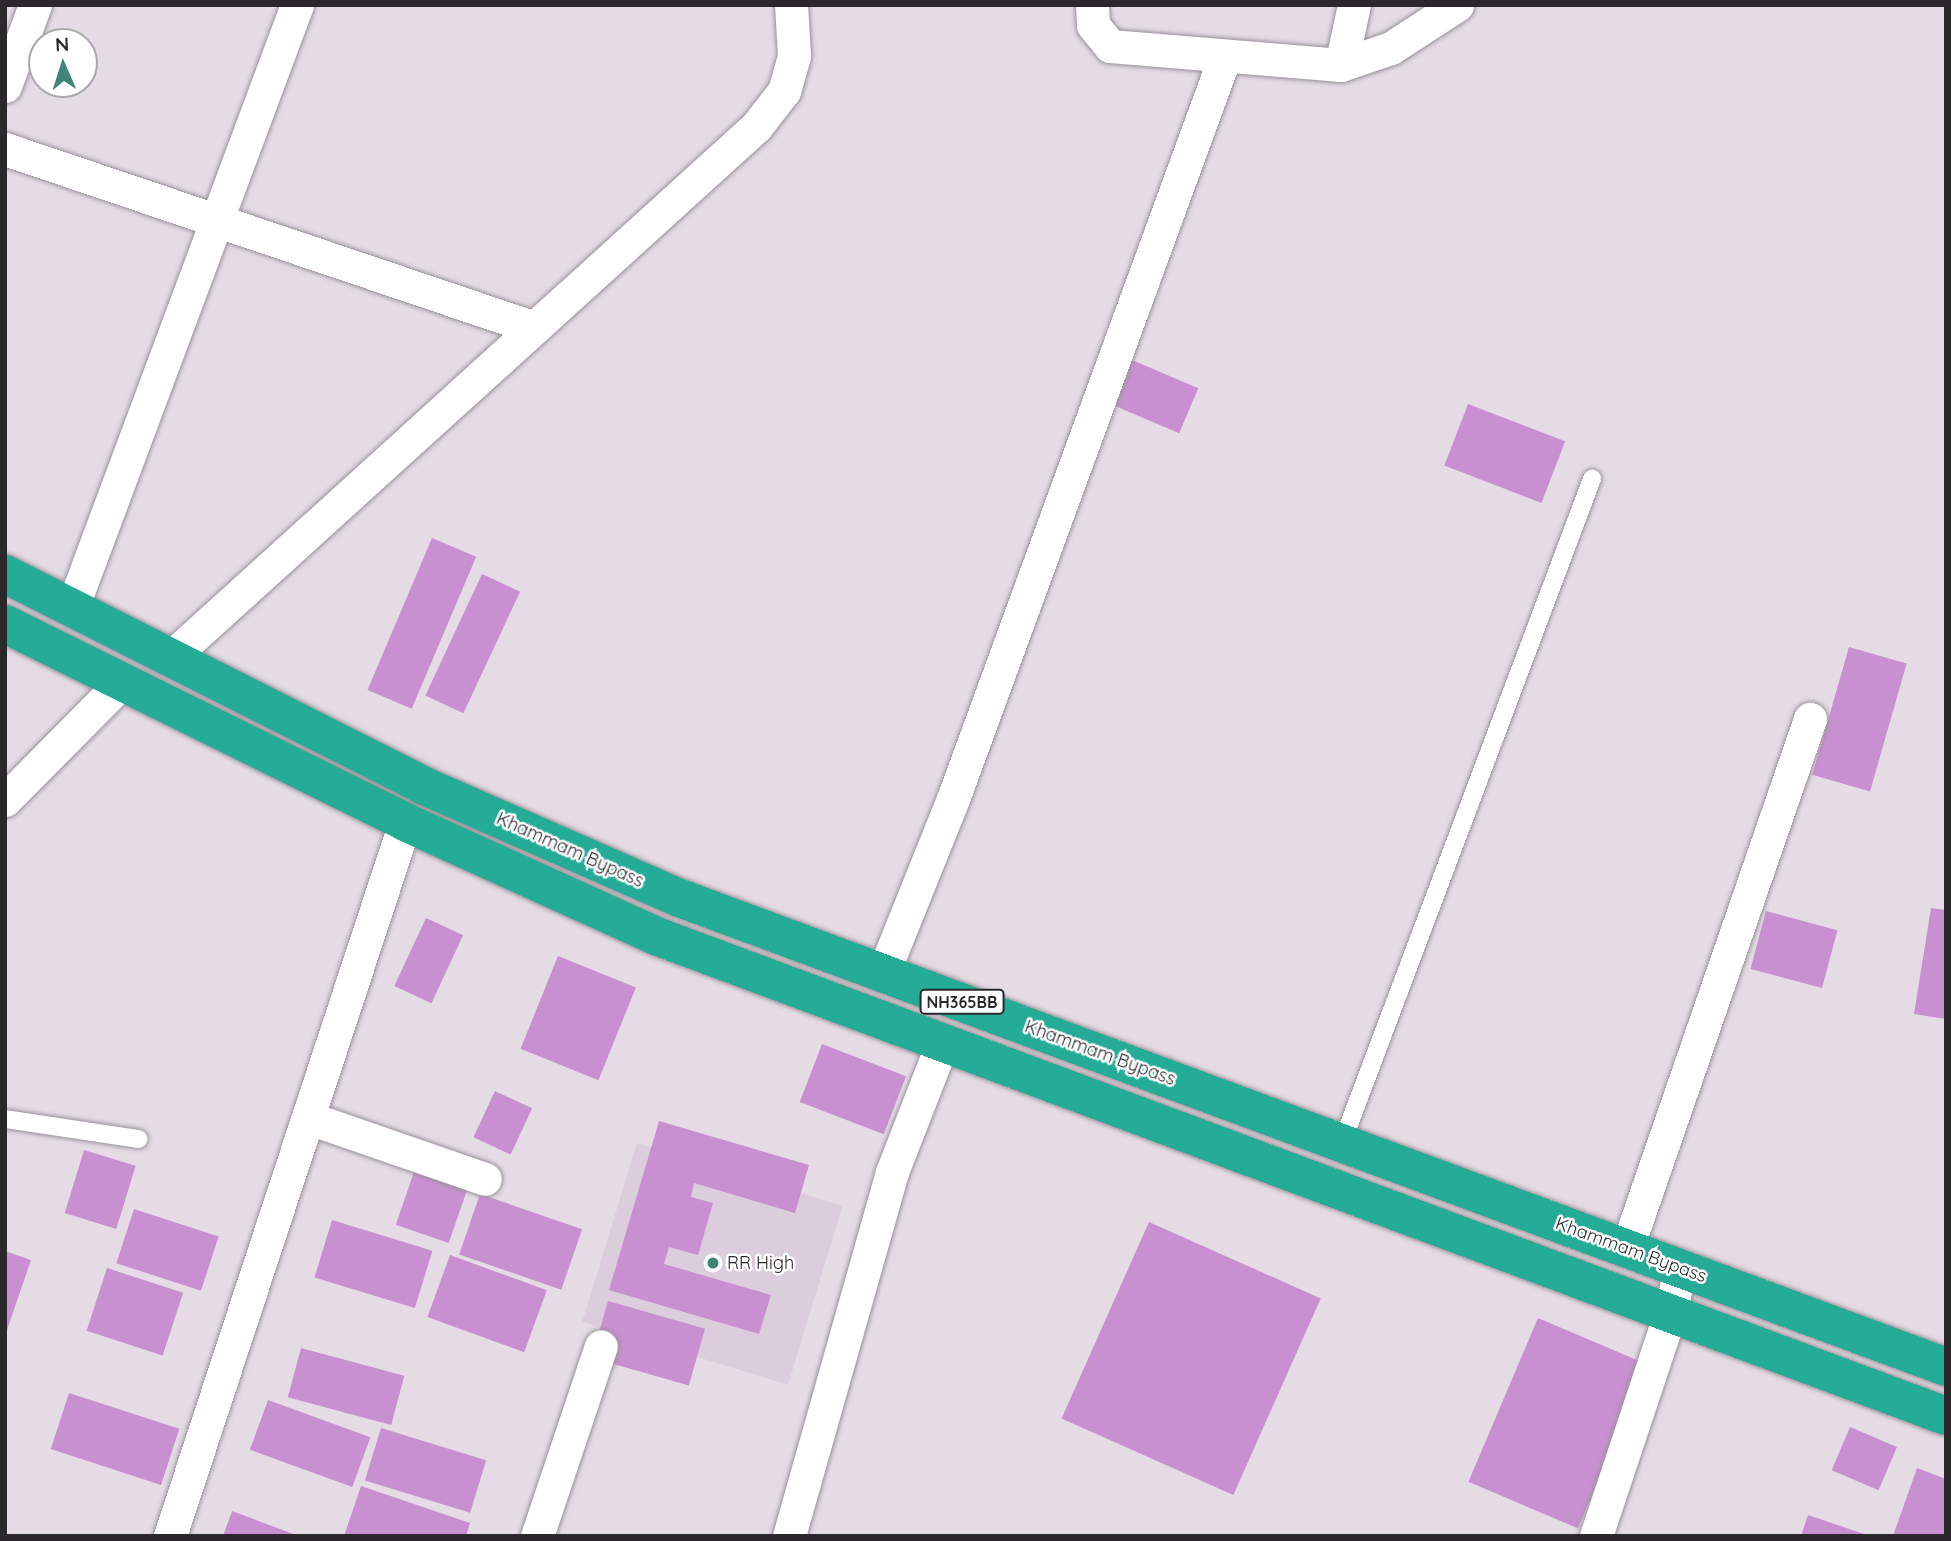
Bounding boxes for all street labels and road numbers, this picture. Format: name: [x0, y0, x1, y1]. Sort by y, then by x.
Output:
street label: Khammam Bypass: [493, 808, 647, 892]
road number: NH365BB: [918, 990, 1006, 1014]
street label: Khammam Bypass: [1022, 1016, 1178, 1090]
street label: Khammam Bypass: [1553, 1213, 1709, 1287]

